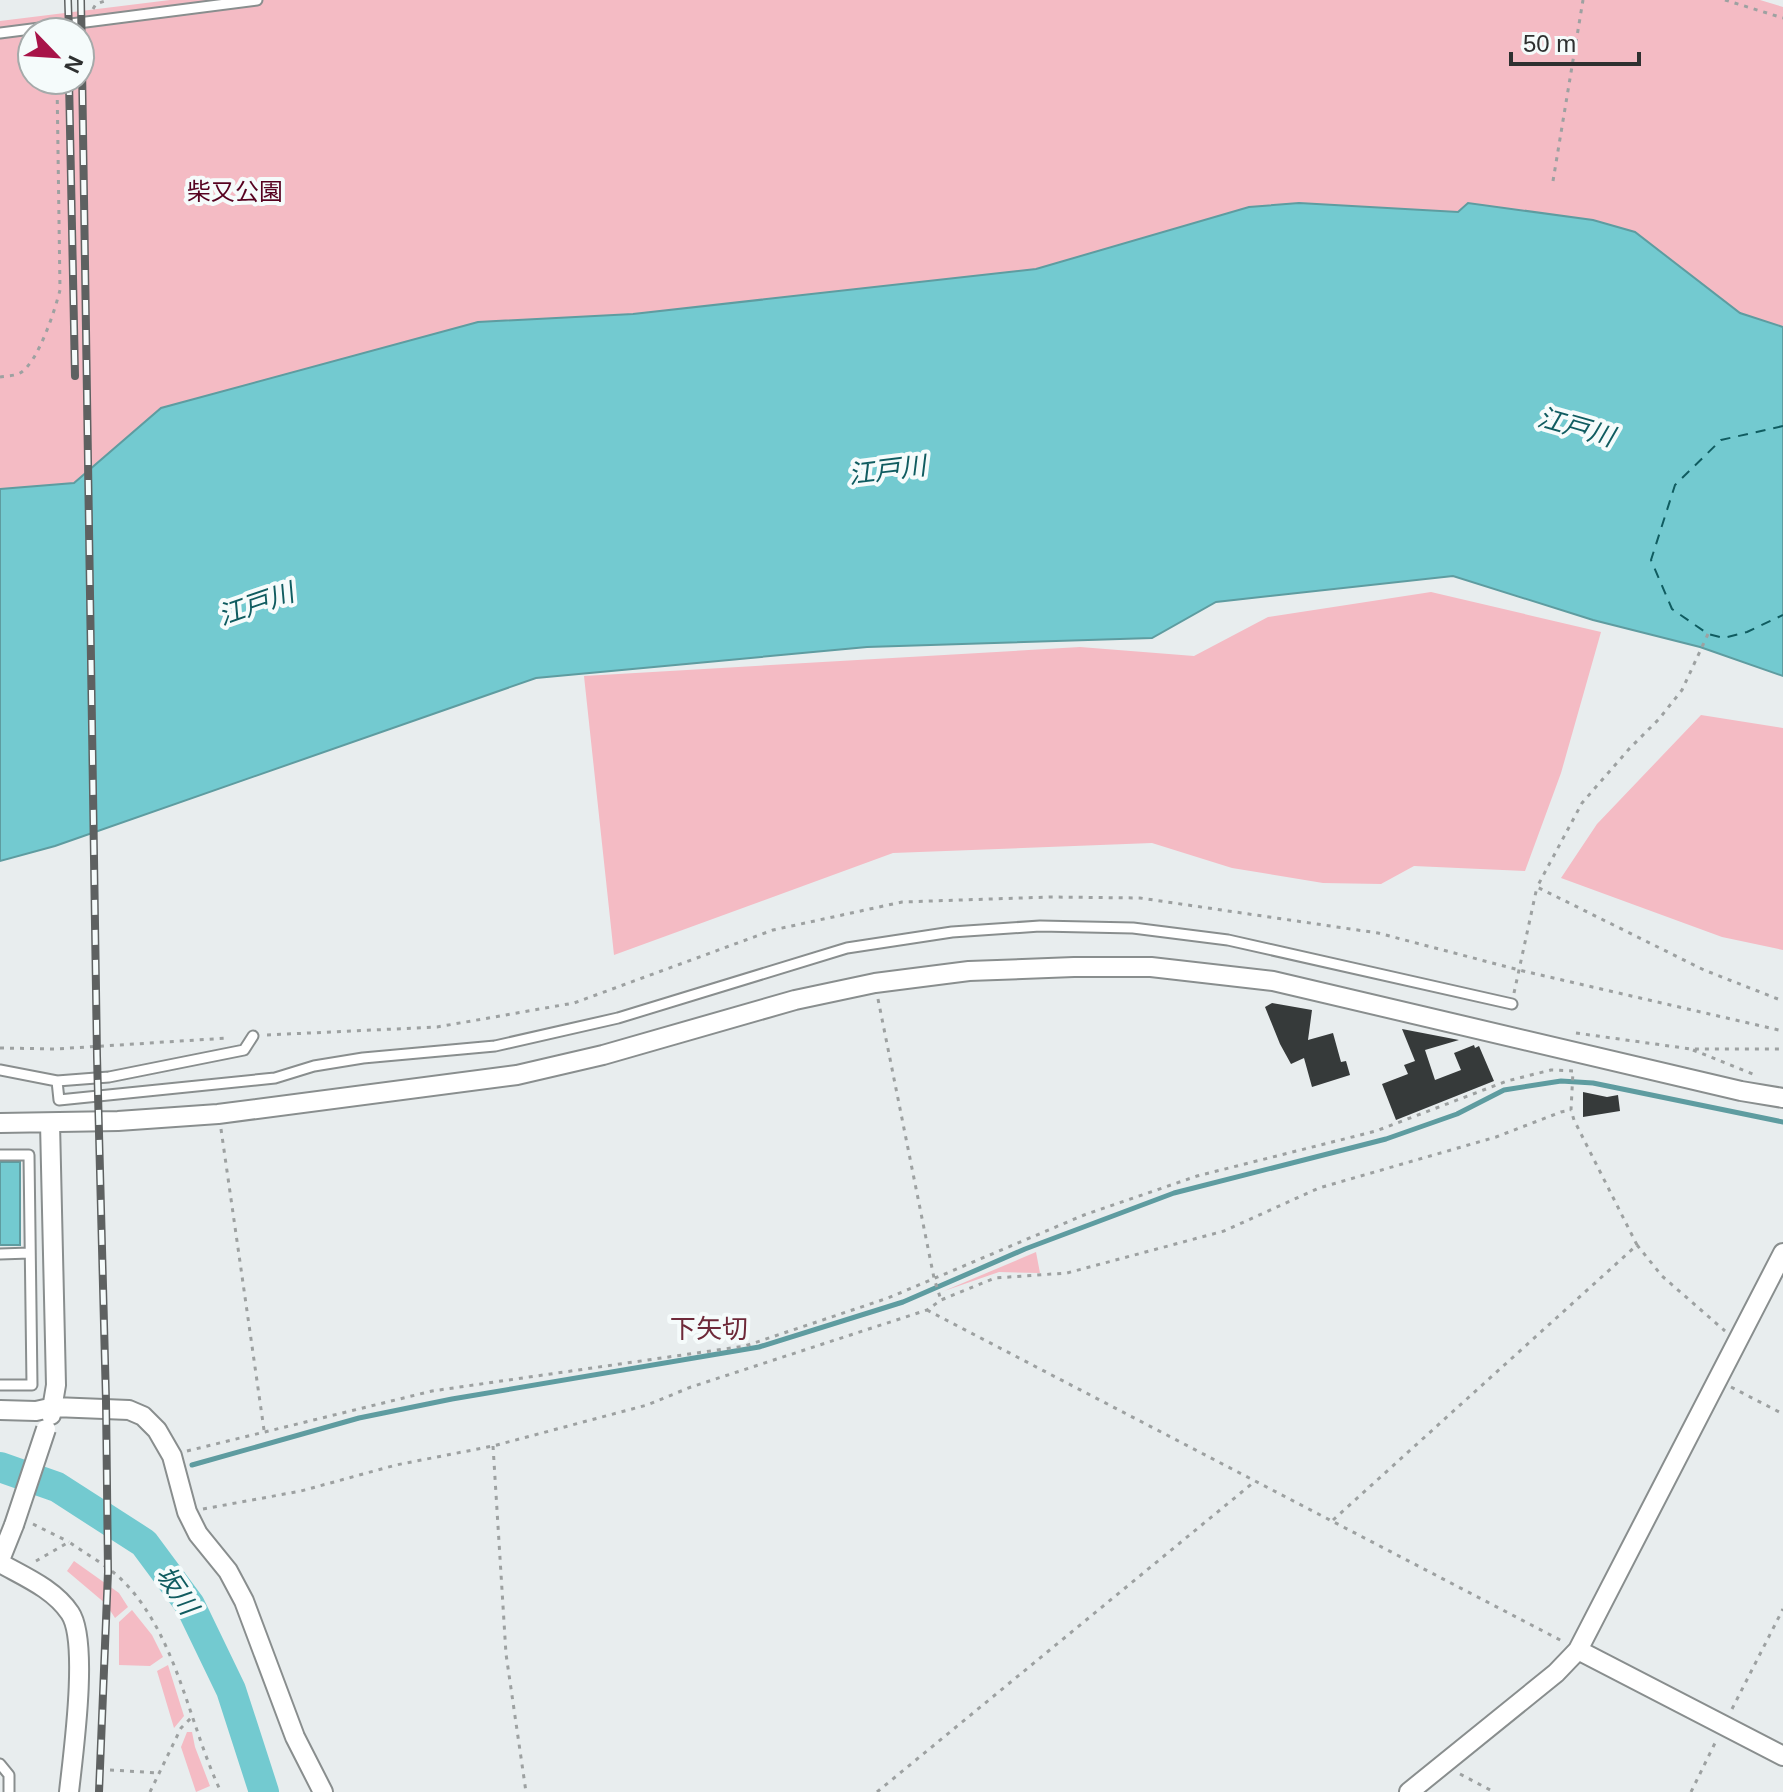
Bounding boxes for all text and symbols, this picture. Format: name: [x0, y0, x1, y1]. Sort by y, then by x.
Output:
north arrow: [16, 16, 96, 96]
scale bar: [1511, 16, 1639, 66]
text: 50 m: [1523, 30, 1576, 57]
text: N: [59, 52, 88, 77]
park label: 柴又公園: [187, 178, 283, 205]
water label: 江戸川: [1534, 402, 1621, 453]
water label: 江戸川: [846, 450, 931, 490]
water label: 江戸川: [214, 576, 301, 631]
district label: 下矢切: [670, 1314, 748, 1344]
water label: 坂川: [150, 1560, 206, 1622]

